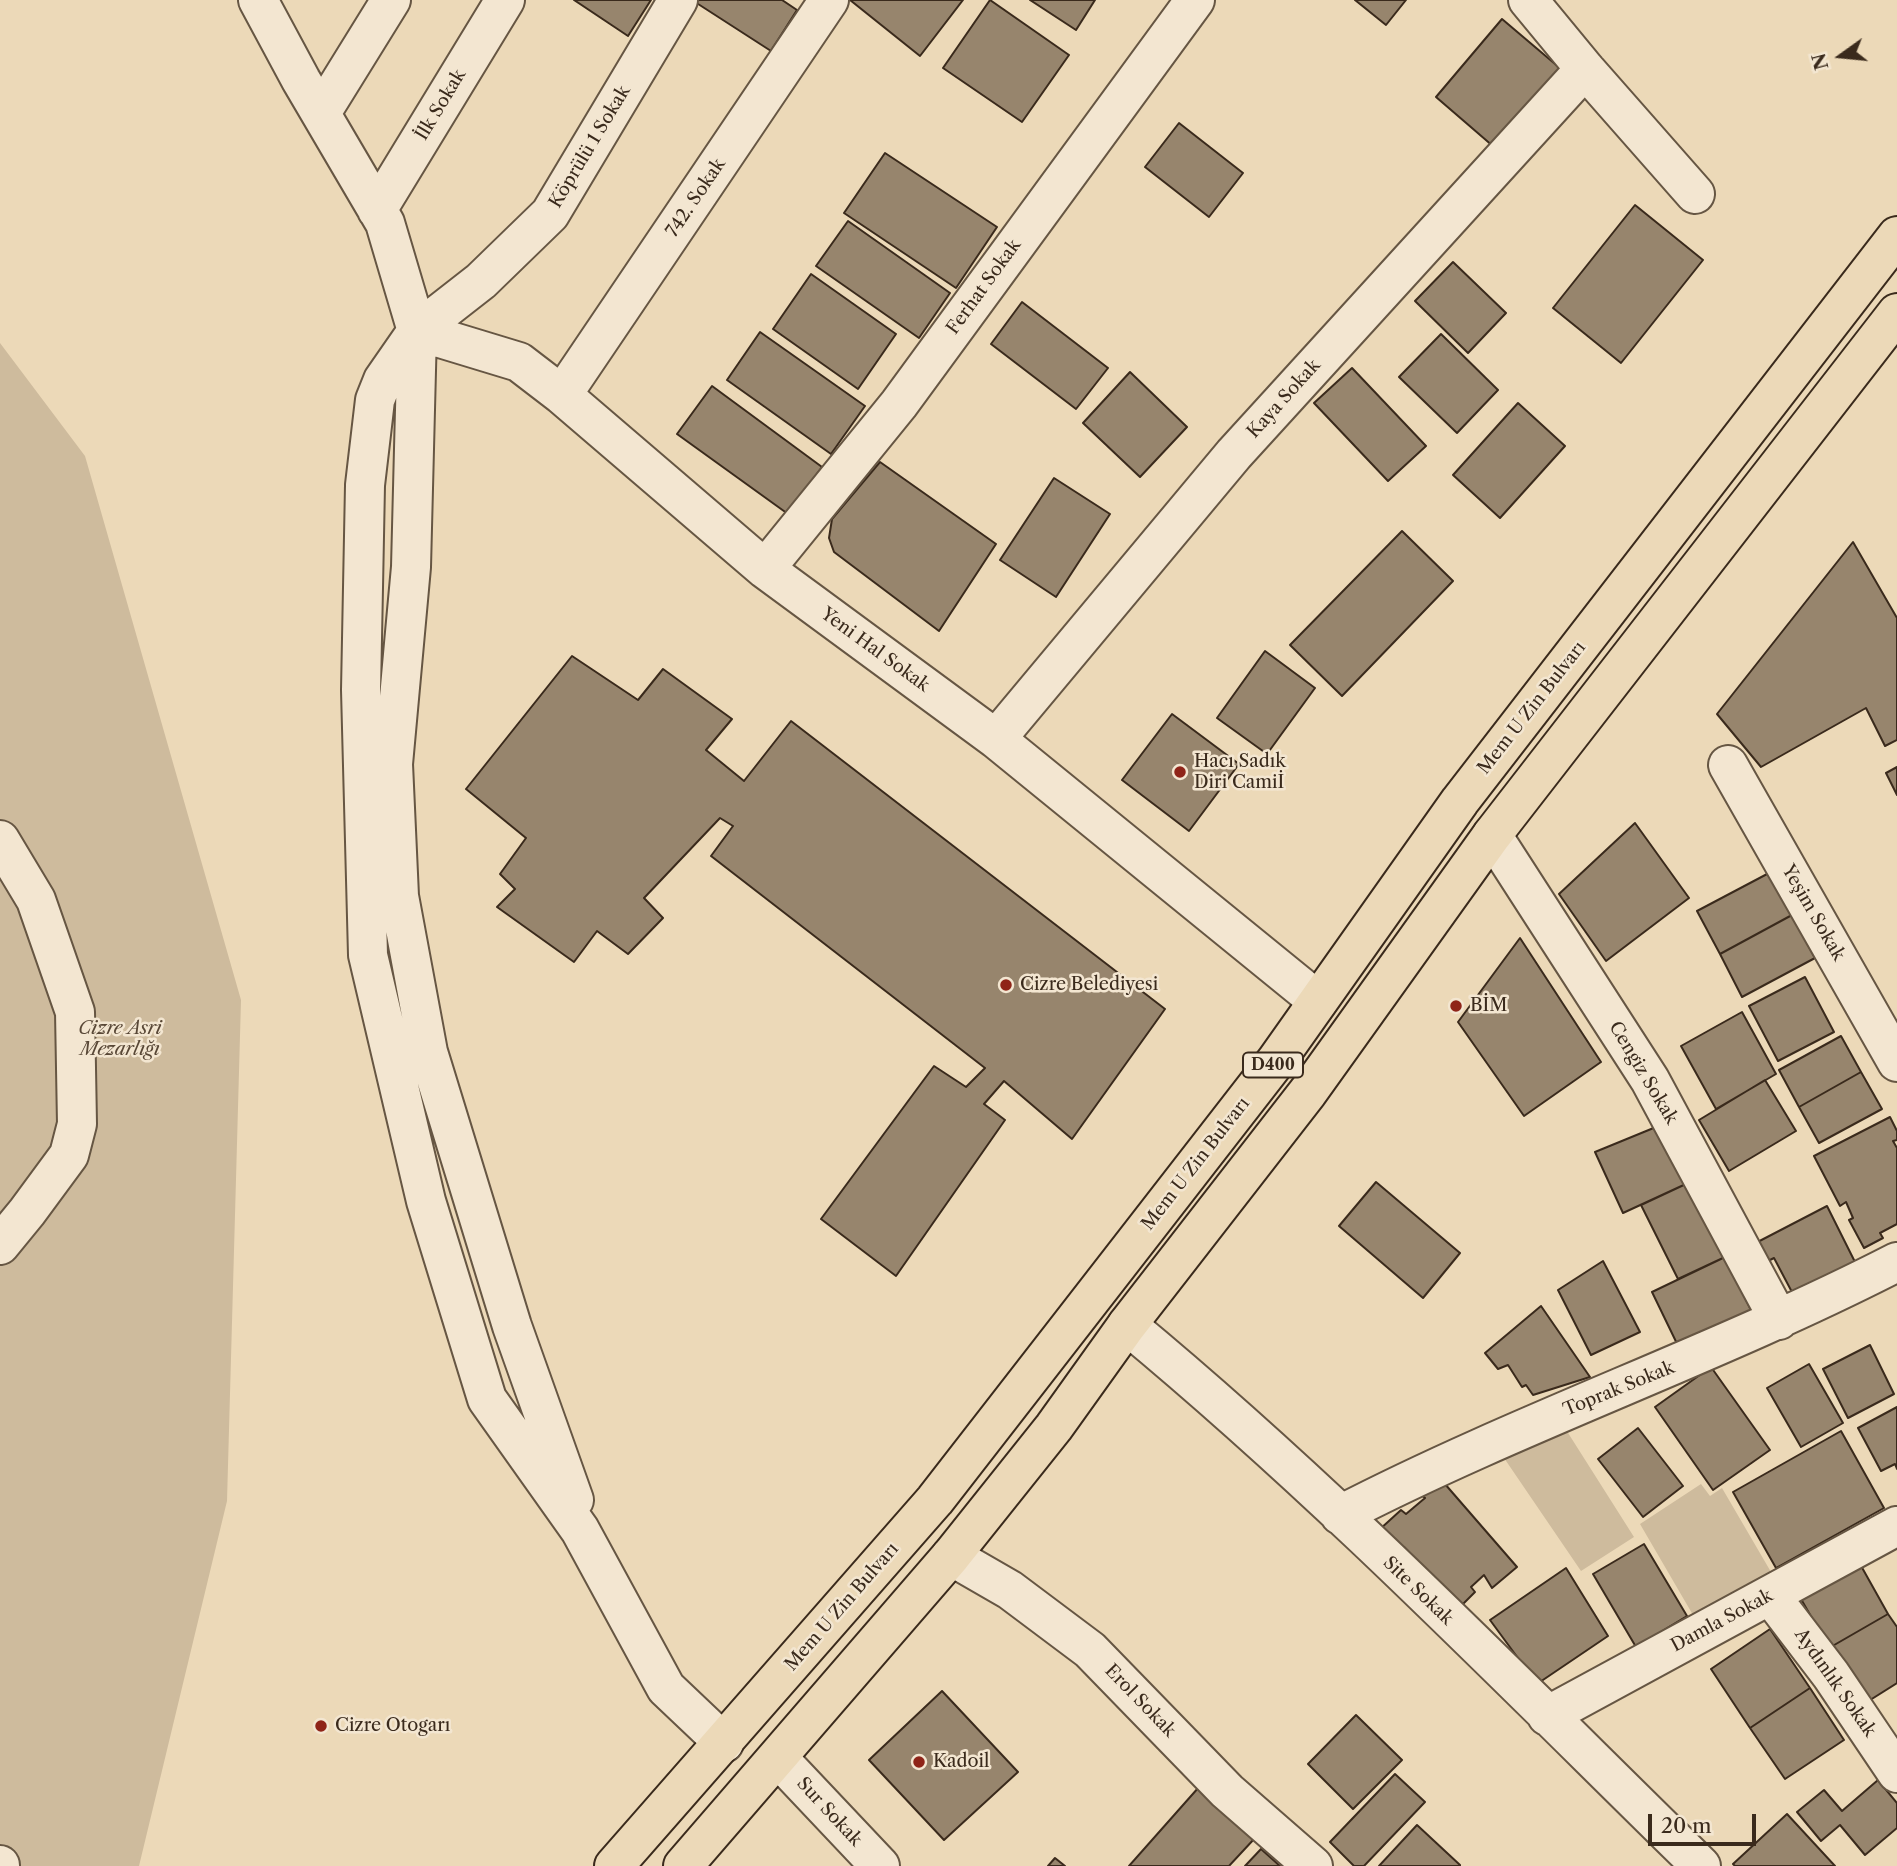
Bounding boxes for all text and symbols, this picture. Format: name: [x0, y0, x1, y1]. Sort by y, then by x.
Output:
north arrow: [1806, 21, 1876, 91]
text: N: [1807, 51, 1833, 73]
street label: İlk Sokak: [411, 66, 471, 144]
street label: Köprülü 1 Sokak: [545, 82, 635, 212]
street label: 742. Sokak: [662, 155, 730, 241]
street label: Ferhat Sokak: [942, 235, 1026, 339]
street label: Kaya Sokak: [1243, 355, 1325, 443]
street label: Yeni Hal Sokak: [816, 603, 934, 697]
street label: Mem U Zin Bulvarı: [1473, 637, 1591, 779]
place label: Hacı Sadık Diri Camiİ: [1194, 751, 1286, 794]
marker: Hacı Sadık Diri Camiİ: [1172, 764, 1188, 780]
street label: Yeşim Sokak: [1777, 861, 1849, 965]
place label: Cizre Belediyesi: [1020, 974, 1158, 996]
marker: Cizre Belediyesi: [998, 977, 1014, 993]
place label: BİM: [1470, 995, 1507, 1017]
marker: BİM: [1448, 998, 1464, 1014]
park label: Cizre Asri Mezarlığı: [78, 1018, 162, 1060]
street label: Cengiz Sokak: [1604, 1018, 1682, 1128]
road number: D400: [1243, 1052, 1303, 1078]
street label: Mem U Zin Bulvarı: [1137, 1093, 1255, 1235]
street label: Toprak Sokak: [1560, 1357, 1678, 1421]
street label: Mem U Zin Bulvarı: [781, 1539, 903, 1675]
street label: Site Sokak: [1378, 1552, 1458, 1630]
street label: Damla Sokak: [1667, 1585, 1777, 1657]
street label: Aydınlık Sokak: [1790, 1625, 1880, 1741]
street label: Erol Sokak: [1100, 1660, 1180, 1742]
place label: Cizre Otogarı: [335, 1715, 450, 1737]
marker: Cizre Otogarı: [313, 1718, 329, 1734]
place label: Kadoil: [933, 1751, 989, 1773]
marker: Kadoil: [911, 1754, 927, 1770]
street label: Sur Sokak: [792, 1773, 866, 1851]
scale bar: [1652, 1800, 1760, 1844]
text: 20 m: [1661, 1813, 1712, 1838]

